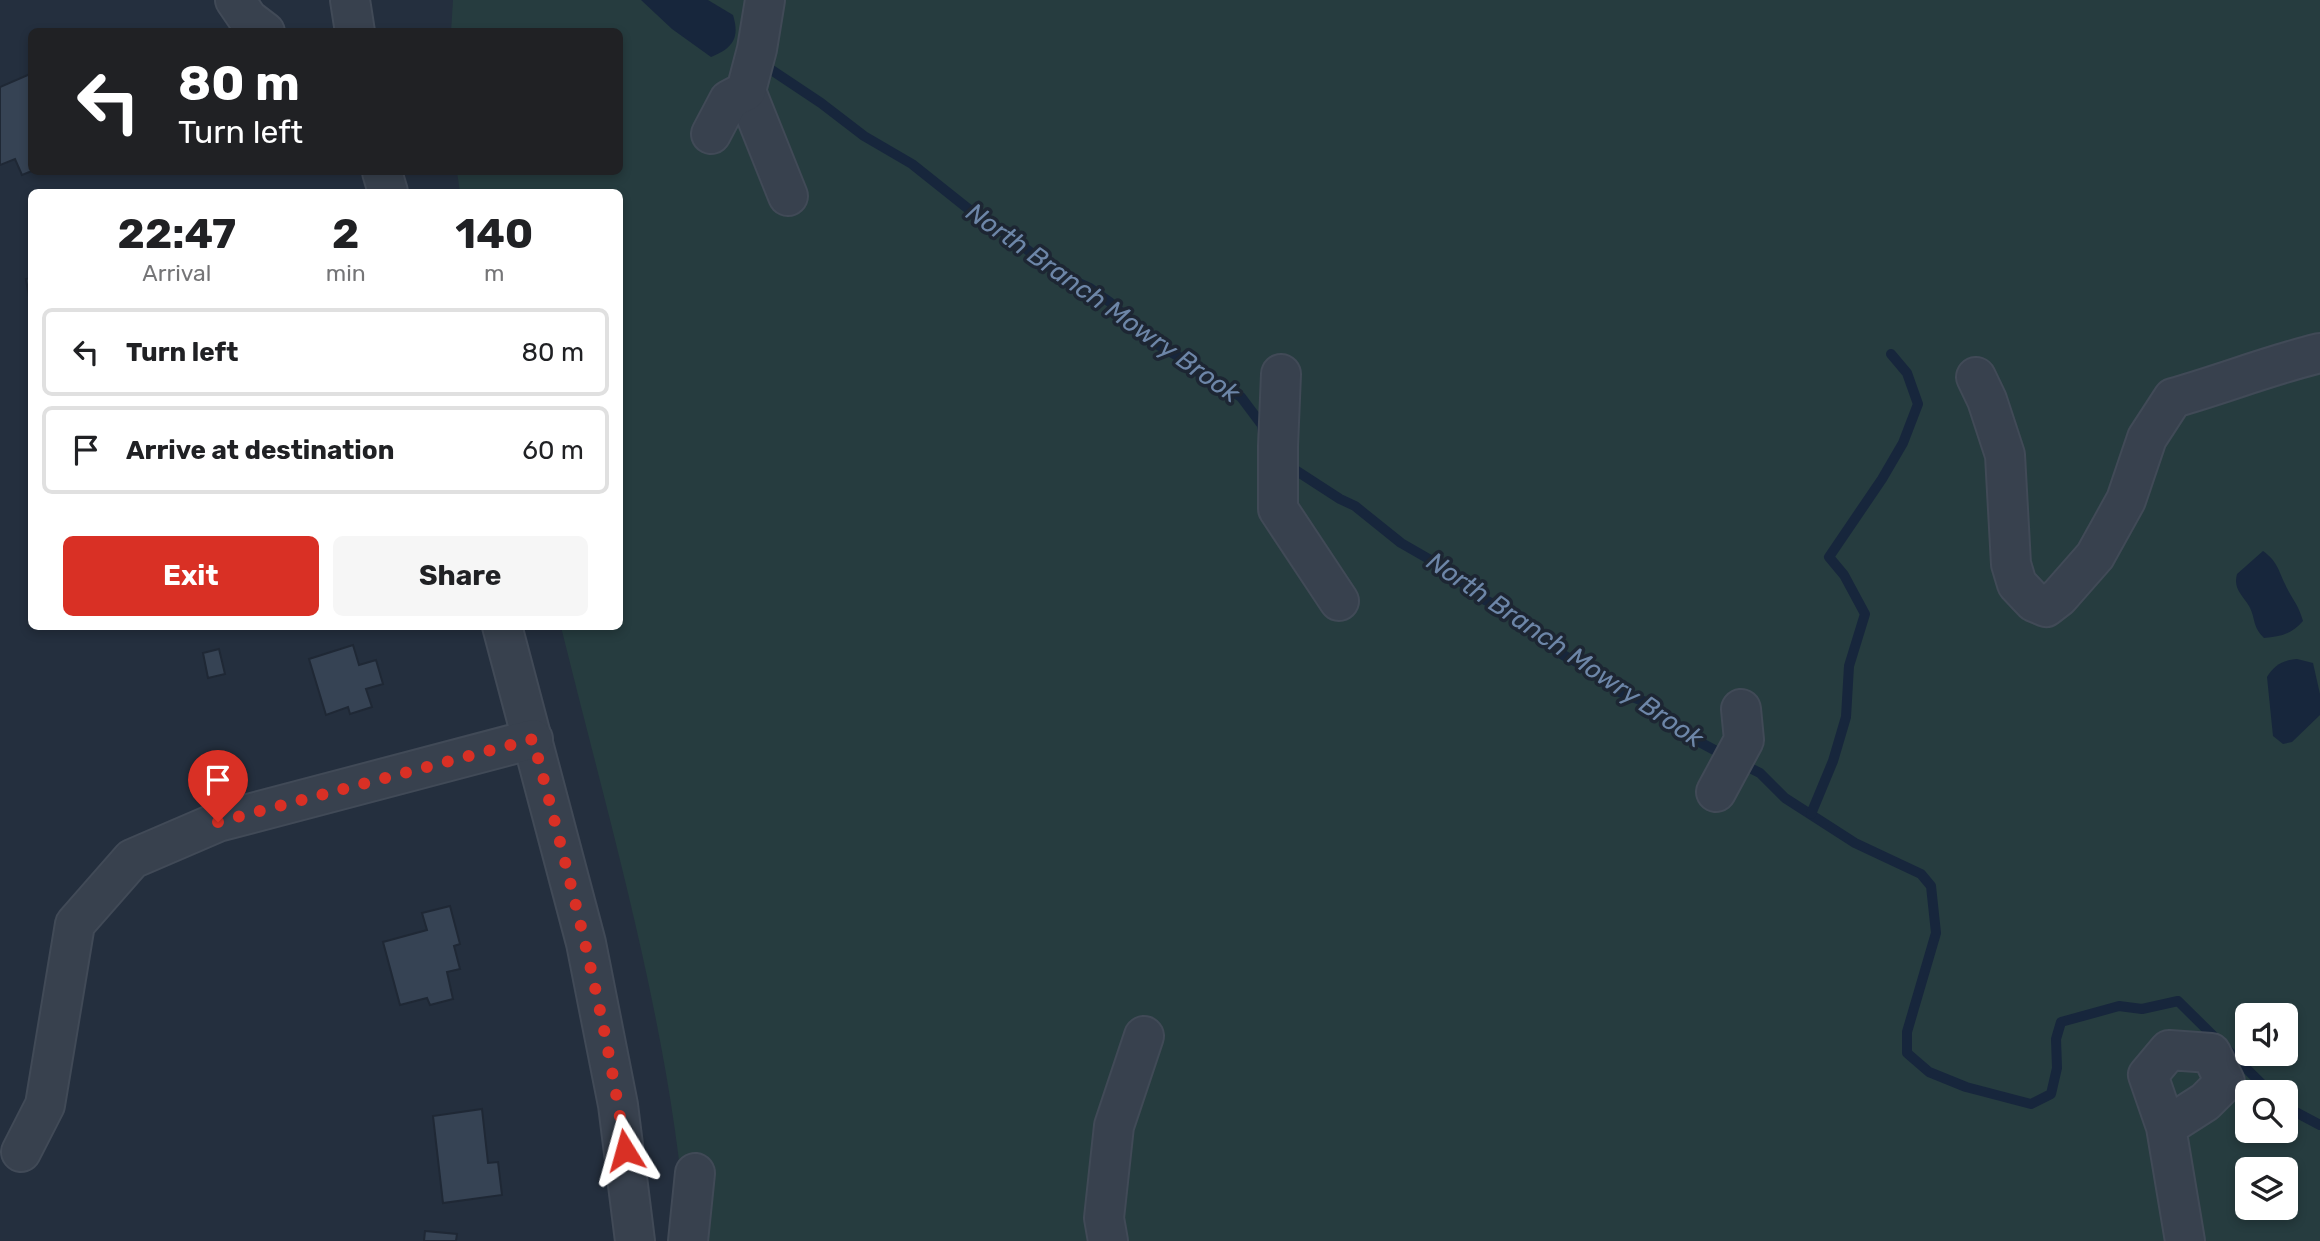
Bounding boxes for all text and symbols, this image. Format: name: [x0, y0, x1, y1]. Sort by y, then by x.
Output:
text: 80 m: [178, 54, 300, 112]
icon: left: [63, 56, 154, 147]
text: Turn left: [178, 113, 303, 151]
water label: North Branch Mowry Brook: [960, 197, 1246, 410]
text: 22:47: [118, 209, 236, 259]
text: 2: [332, 209, 359, 259]
text: 140: [455, 209, 533, 259]
text: Arrival: [142, 259, 211, 287]
text: min: [326, 259, 366, 287]
text: m: [484, 259, 505, 287]
icon: left: [67, 333, 105, 371]
text: Turn left: [126, 337, 238, 368]
text: 80 m: [521, 337, 584, 368]
icon: arrive: [67, 431, 105, 469]
text: Arrive at destination: [126, 435, 394, 466]
text: 60 m: [522, 435, 584, 466]
button: Exit: [63, 536, 319, 616]
button: Share: [333, 536, 588, 616]
water label: North Branch Mowry Brook: [1421, 546, 1710, 755]
pin: [188, 750, 248, 822]
icon: arrive: [199, 761, 237, 799]
map controls: [2235, 1003, 2298, 1220]
button: sound: [2235, 1003, 2298, 1066]
button: search: [2235, 1080, 2298, 1143]
position arrow: [588, 1113, 662, 1187]
button: layers: [2235, 1157, 2298, 1220]

